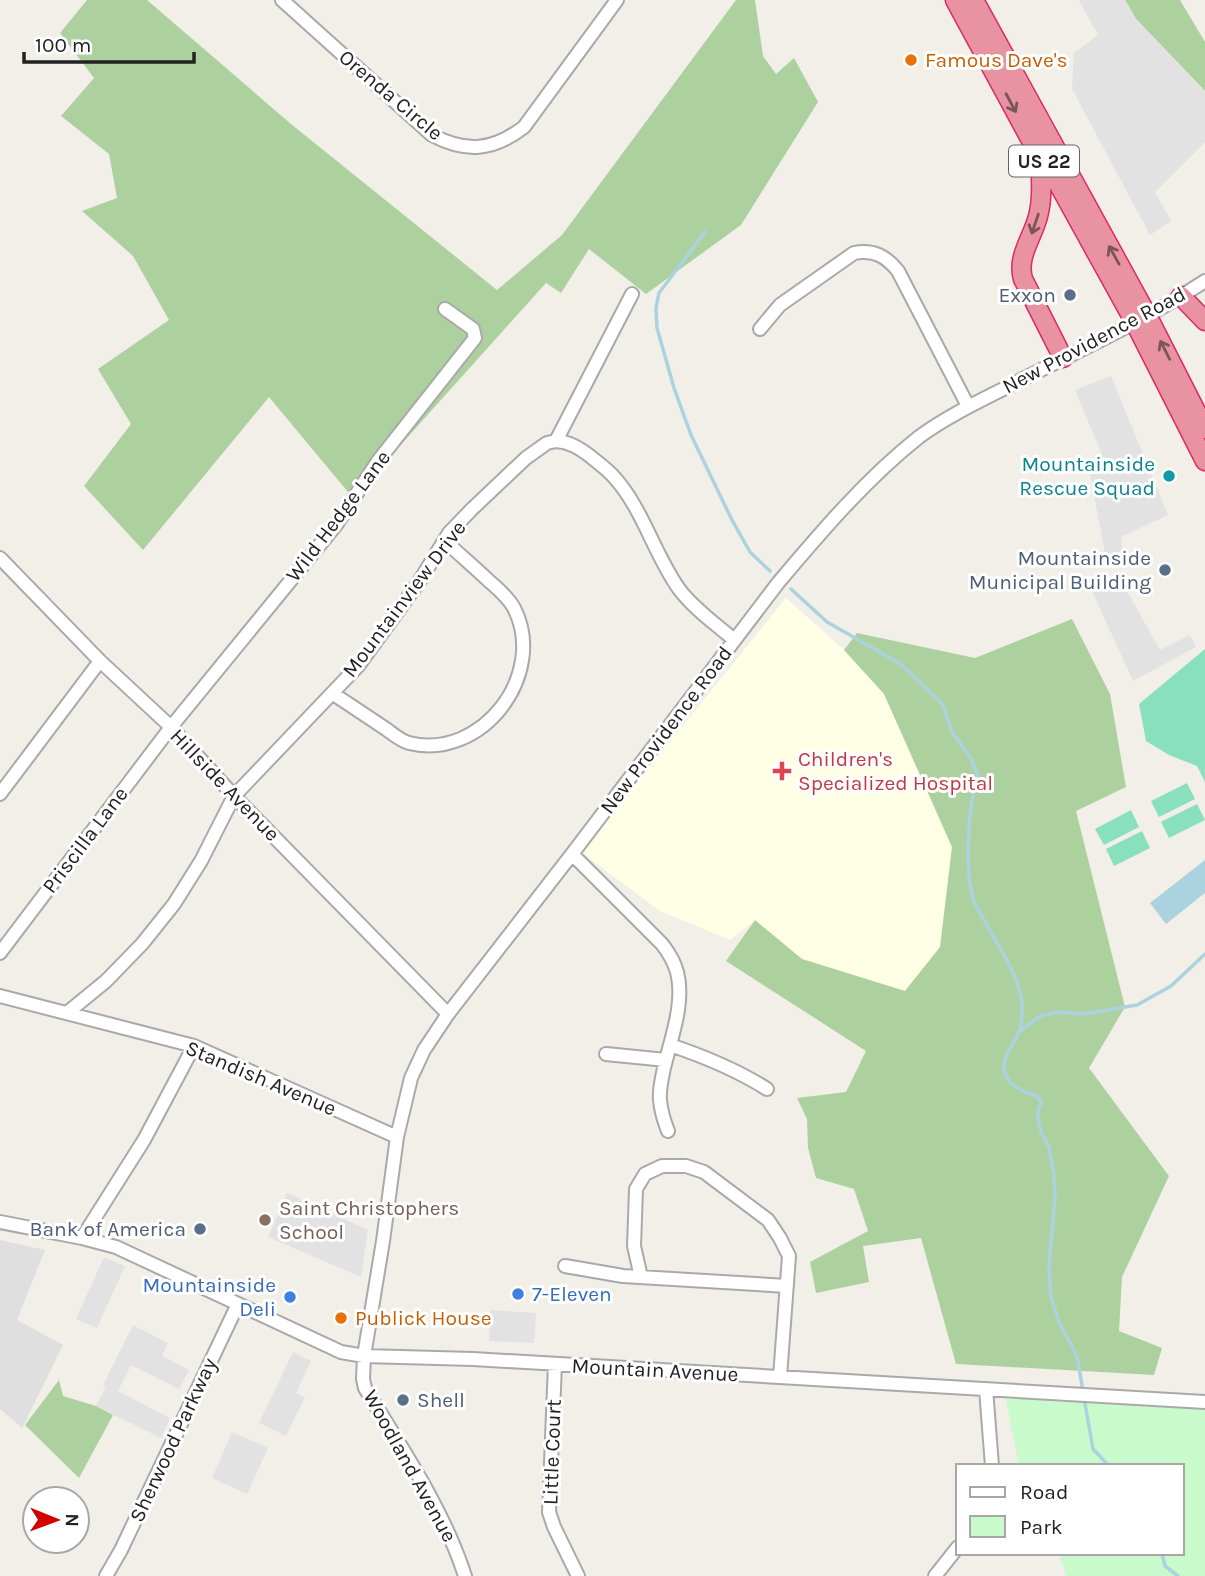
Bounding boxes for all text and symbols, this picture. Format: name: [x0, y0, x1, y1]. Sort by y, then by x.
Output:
scale bar: [24, 21, 194, 65]
text: 100 m: [35, 33, 92, 57]
street label: Orenda Circle: [334, 45, 448, 145]
place label: Famous Dave's: [925, 48, 1068, 72]
marker: Famous Dave's: [903, 52, 919, 68]
one-way arrow: [1005, 92, 1018, 113]
road number: US 22: [1009, 146, 1079, 176]
one-way arrow: [1028, 213, 1040, 235]
one-way arrow: [1107, 246, 1121, 266]
street label: New Providence Road: [998, 282, 1190, 398]
place label: Exxon: [999, 283, 1056, 307]
marker: Exxon: [1062, 287, 1078, 303]
one-way arrow: [1157, 340, 1171, 361]
street label: Wild Hedge Lane: [281, 446, 395, 586]
place label: Mountainside Rescue Squad: [1019, 452, 1155, 500]
marker: Mountainside Rescue Squad: [1161, 468, 1177, 484]
street label: Mountainview Drive: [337, 516, 471, 682]
place label: Mountainside Municipal Building: [969, 546, 1151, 594]
marker: Mountainside Municipal Building: [1157, 562, 1173, 578]
street label: New Providence Road: [595, 641, 737, 819]
street label: Hillside Avenue: [165, 724, 285, 846]
place label: Children's Specialized Hospital: [798, 747, 993, 795]
marker: Children's Specialized Hospital: [772, 761, 792, 781]
street label: Priscilla Lane: [37, 782, 133, 898]
street label: Standish Avenue: [182, 1035, 340, 1121]
place label: Saint Christophers School: [279, 1196, 459, 1244]
marker: Saint Christophers School: [257, 1212, 273, 1228]
place label: Bank of America: [29, 1217, 186, 1241]
marker: Bank of America: [192, 1221, 208, 1237]
place label: Mountainside Deli: [142, 1273, 276, 1321]
place label: 7-Eleven: [532, 1282, 612, 1306]
marker: 7-Eleven: [510, 1286, 526, 1302]
marker: Mountainside Deli: [282, 1289, 298, 1305]
place label: Publick House: [355, 1306, 492, 1330]
marker: Publick House: [333, 1310, 349, 1326]
street label: Sherwood Parkway: [124, 1354, 222, 1526]
street label: Mountain Avenue: [571, 1354, 739, 1386]
street label: Woodland Avenue: [358, 1386, 462, 1546]
place label: Shell: [417, 1388, 465, 1412]
marker: Shell: [395, 1392, 411, 1408]
street label: Little Court: [538, 1398, 566, 1505]
legend: [956, 1464, 1184, 1555]
text: Road: [1020, 1480, 1068, 1504]
north arrow: [21, 1485, 91, 1555]
text: N: [61, 1513, 83, 1527]
text: Park: [1020, 1515, 1063, 1539]

